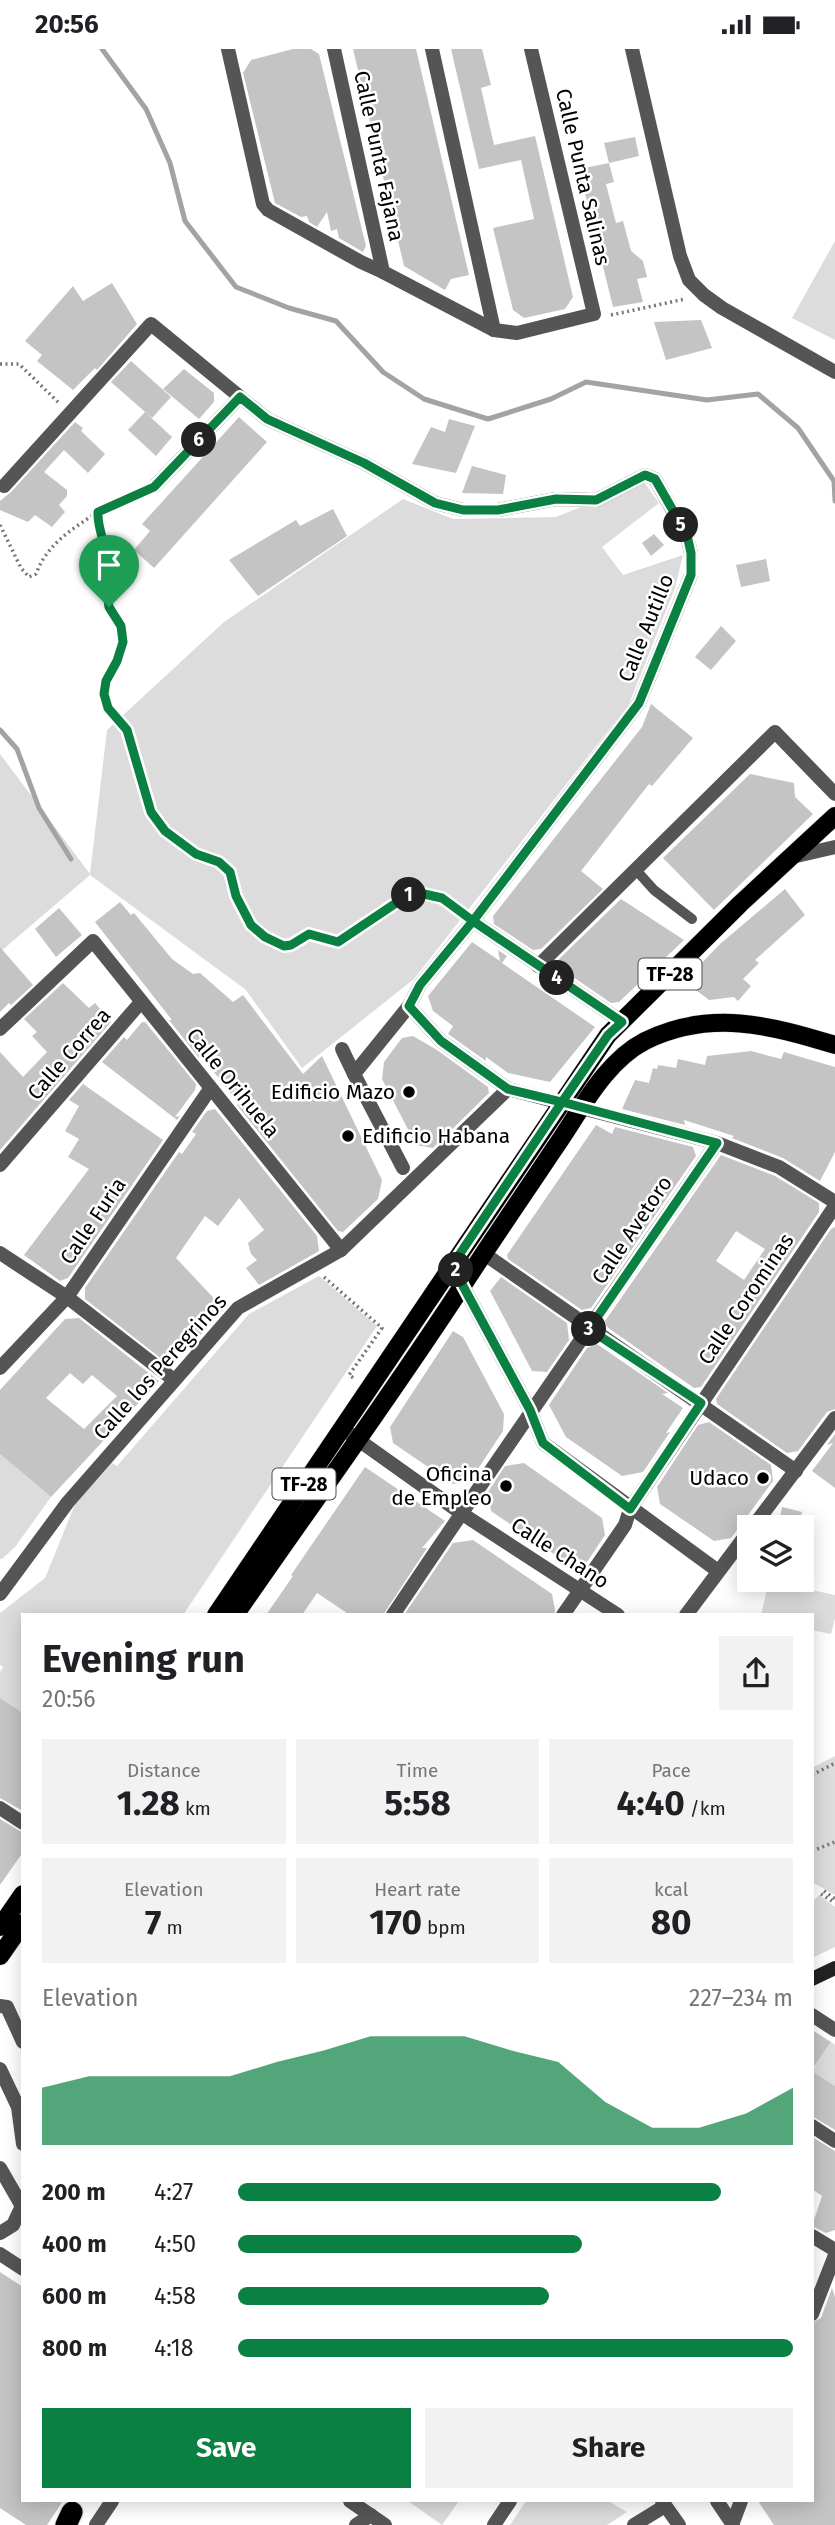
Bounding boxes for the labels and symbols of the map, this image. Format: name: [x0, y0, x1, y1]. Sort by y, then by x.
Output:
street label: Calle Punta Fajana: [348, 68, 410, 244]
street label: Calle Punta Salinas: [550, 86, 616, 268]
pin: 6: [182, 423, 216, 457]
pin: 5: [664, 507, 698, 543]
pin: [79, 535, 139, 607]
street label: Calle Autillo: [613, 570, 679, 686]
pin: 1: [392, 877, 426, 913]
road number: TF-28: [638, 958, 702, 989]
pin: 4: [540, 961, 574, 995]
street label: Calle Correa: [22, 1003, 116, 1105]
street label: Calle Orihuela: [181, 1023, 285, 1143]
place label: Edificio Mazo: [271, 1079, 395, 1105]
marker: Edificio Mazo: [401, 1084, 417, 1100]
place label: Edificio Habana: [362, 1123, 510, 1149]
marker: Edificio Habana: [340, 1128, 356, 1144]
street label: Calle Avetoro: [586, 1171, 678, 1289]
street label: Calle Furia: [54, 1173, 132, 1269]
street label: Calle Corominas: [693, 1228, 800, 1370]
pin: 2: [438, 1253, 474, 1287]
street label: Calle los Peregrinos: [88, 1289, 232, 1445]
pin: 3: [572, 1311, 606, 1347]
place label: Oficina de Empleo: [391, 1461, 492, 1511]
place label: Udaco: [689, 1465, 749, 1491]
road number: TF-28: [272, 1469, 336, 1499]
marker: Udaco: [755, 1470, 771, 1486]
marker: Oficina de Empleo: [498, 1478, 514, 1494]
street label: Calle Chano: [506, 1512, 614, 1594]

